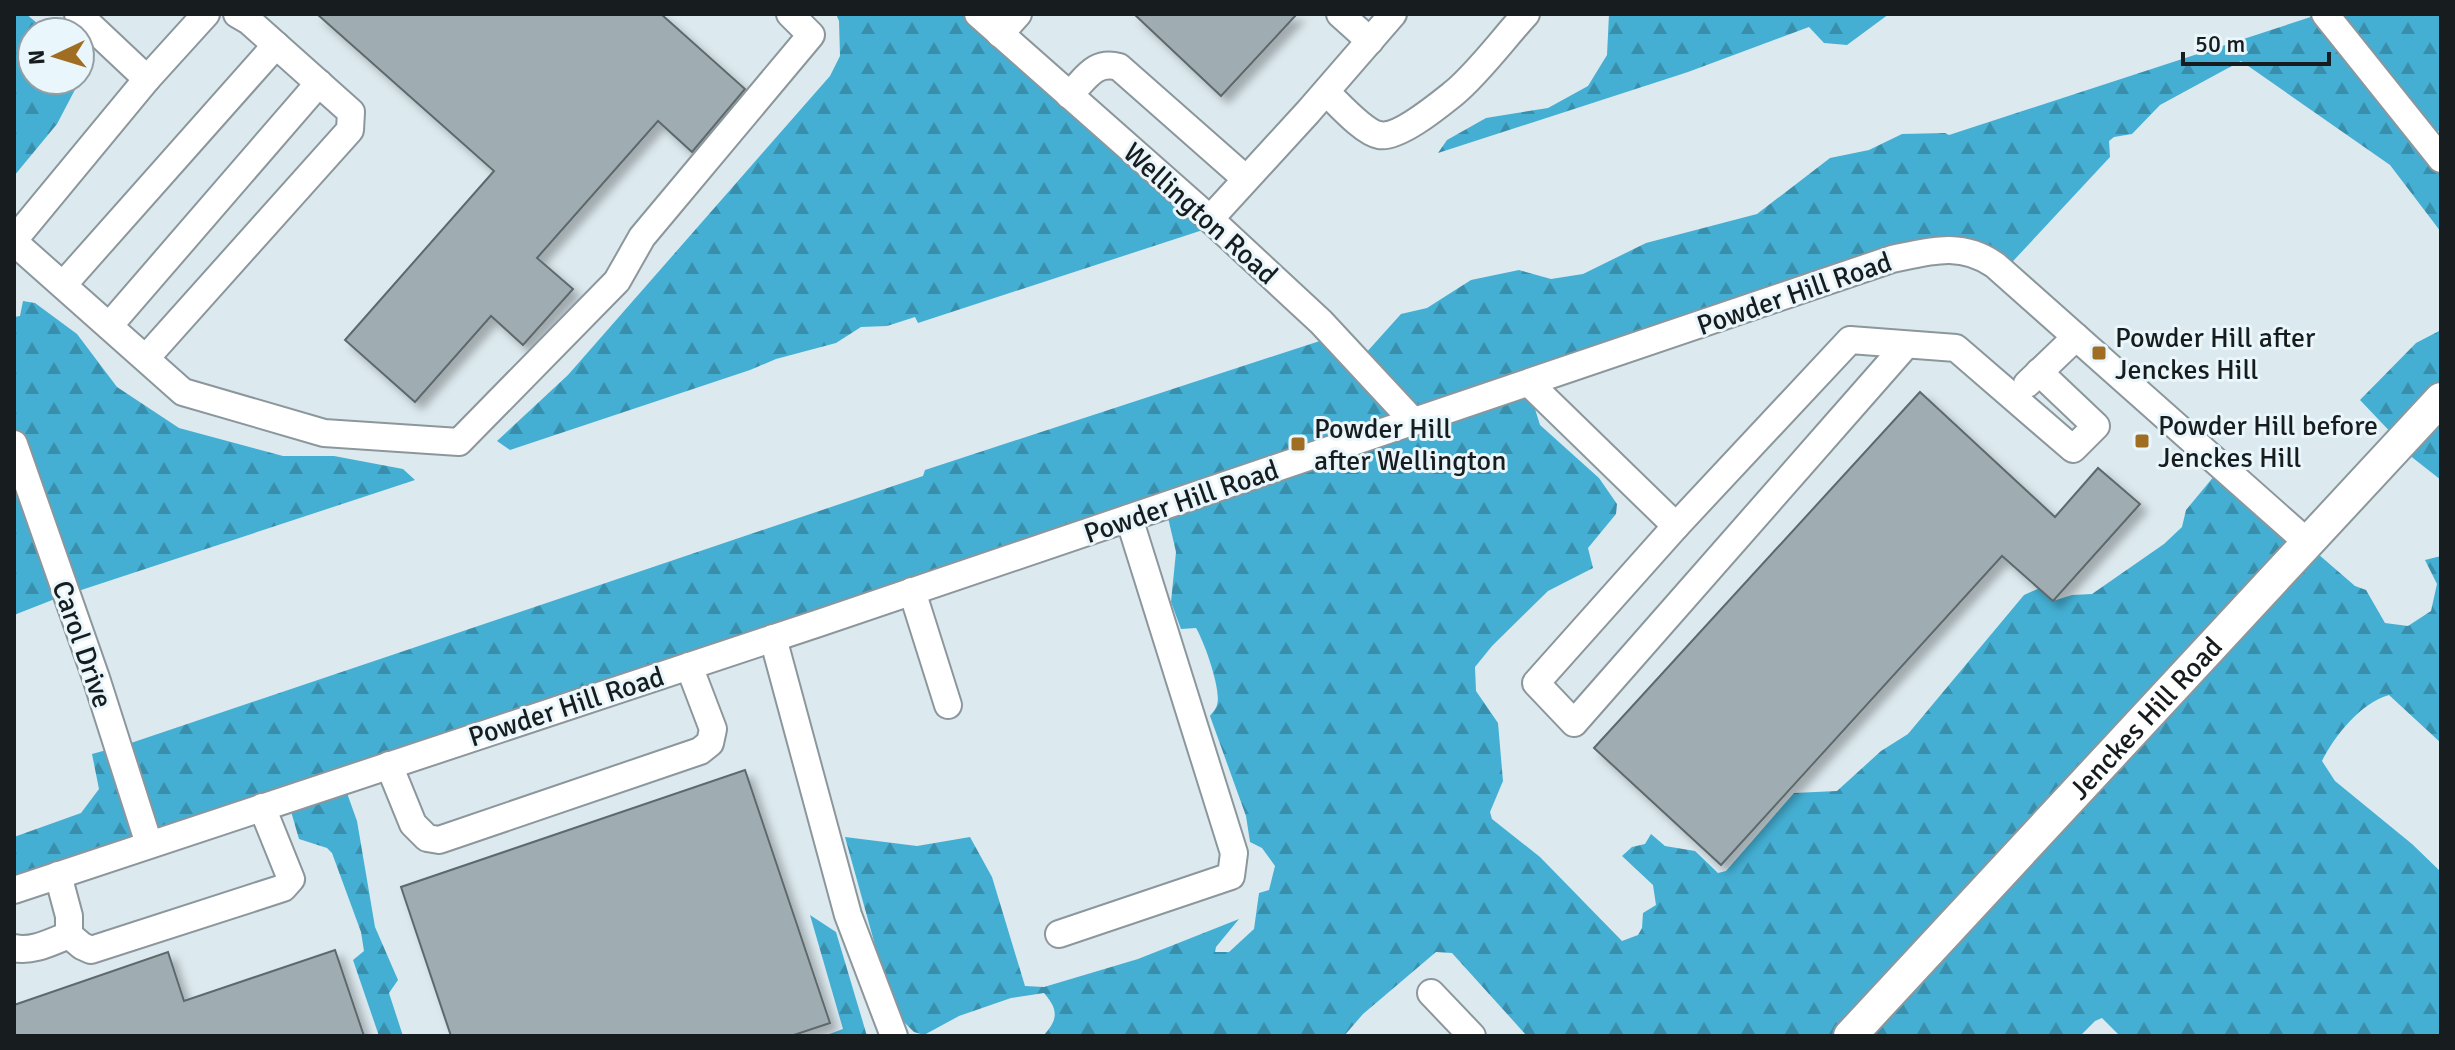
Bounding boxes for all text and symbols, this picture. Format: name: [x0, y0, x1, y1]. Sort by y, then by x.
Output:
north arrow: [16, 16, 96, 96]
scale bar: [2183, 16, 2329, 66]
text: 50 m: [2195, 29, 2245, 59]
text: N: [23, 49, 51, 66]
street label: Wellington Road: [1116, 136, 1284, 292]
street label: Powder Hill Road: [1693, 245, 1896, 343]
place label: Powder Hill after Jenckes Hill: [2115, 321, 2316, 387]
marker: Powder Hill after Jenckes Hill: [2090, 344, 2108, 362]
place label: Powder Hill before Jenckes Hill: [2158, 409, 2378, 475]
place label: Powder Hill after Wellington: [1314, 412, 1506, 478]
marker: Powder Hill before Jenckes Hill: [2133, 432, 2151, 450]
marker: Powder Hill after Wellington: [1289, 435, 1307, 453]
street label: Powder Hill Road: [1080, 453, 1283, 551]
street label: Carol Drive: [44, 576, 120, 712]
street label: Jenckes Hill Road: [2062, 630, 2230, 807]
street label: Powder Hill Road: [464, 659, 668, 755]

